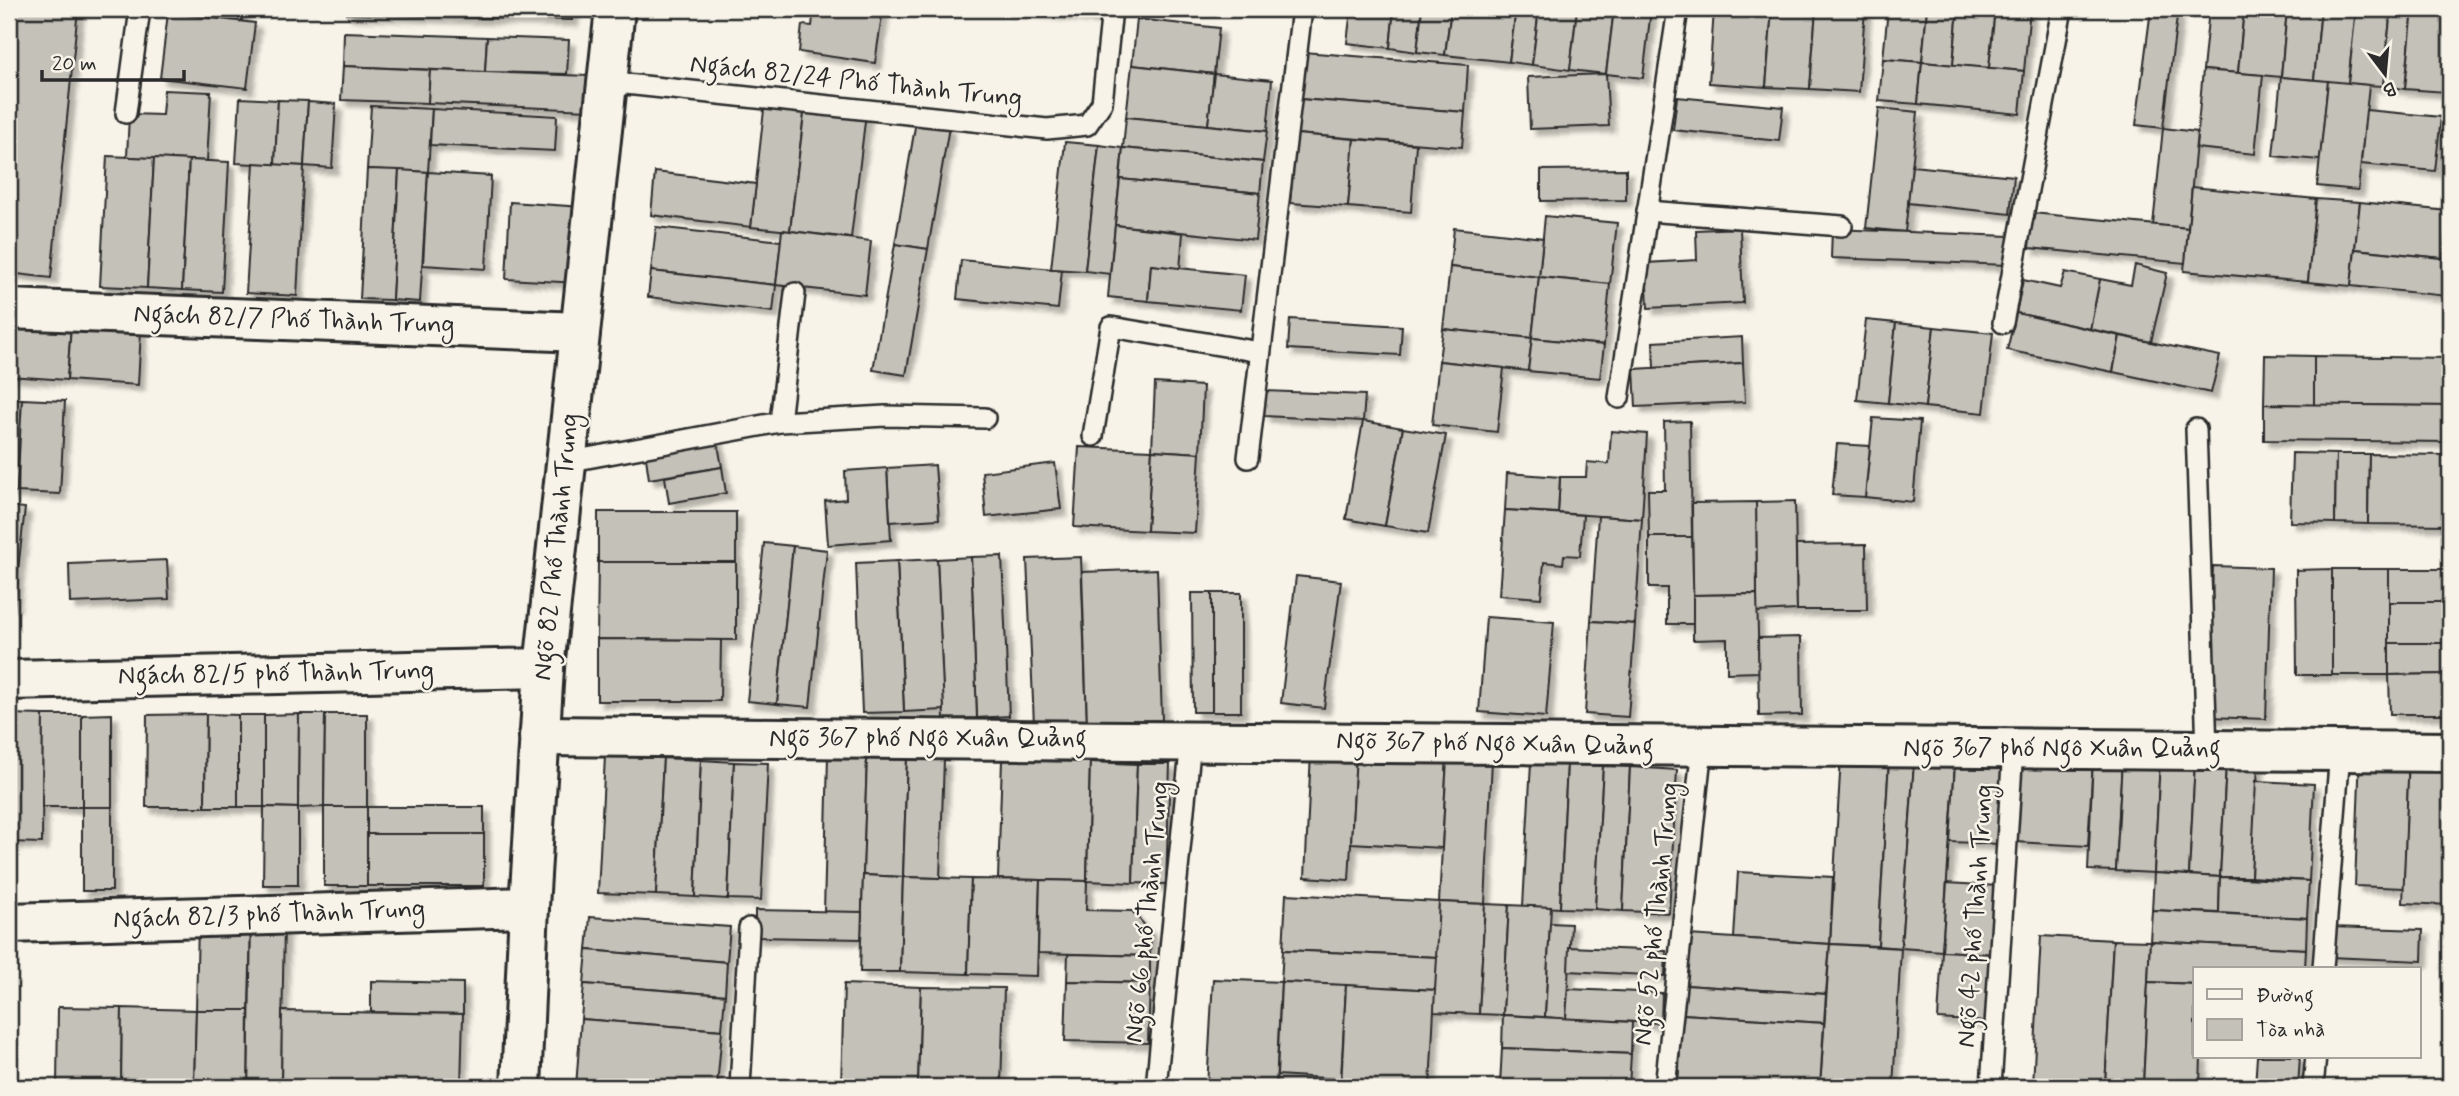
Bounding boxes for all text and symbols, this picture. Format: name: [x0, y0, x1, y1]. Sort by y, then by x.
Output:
scale bar: [42, 38, 184, 82]
north arrow: [2350, 38, 2420, 108]
street label: Ngách 82/24 Phố Thành Trung: [688, 48, 1024, 119]
text: 20 m: [52, 50, 97, 78]
text: B: [2380, 75, 2399, 103]
street label: Ngách 82/7 Phố Thành Trung: [133, 297, 455, 346]
street label: Ngõ 82 Phố Thành Trung: [526, 412, 591, 683]
street label: Ngách 82/5 phố Thành Trung: [118, 654, 434, 697]
street label: Ngõ 367 phố Ngô Xuân Quảng: [769, 722, 1087, 759]
street label: Ngõ 367 phố Ngô Xuân Quảng: [1336, 724, 1654, 767]
street label: Ngõ 367 phố Ngô Xuân Quảng: [1903, 732, 2221, 769]
street label: Ngõ 66 phố Thành Trung: [1117, 779, 1182, 1045]
street label: Ngõ 52 phố Thành Trung: [1626, 781, 1691, 1048]
street label: Ngõ 42 phố Thành Trung: [1950, 783, 2005, 1049]
street label: Ngách 82/3 phố Thành Trung: [112, 893, 426, 940]
legend: [2193, 967, 2420, 1058]
text: Đường: [2256, 982, 2314, 1012]
text: Tòa nhà: [2256, 1016, 2325, 1044]

